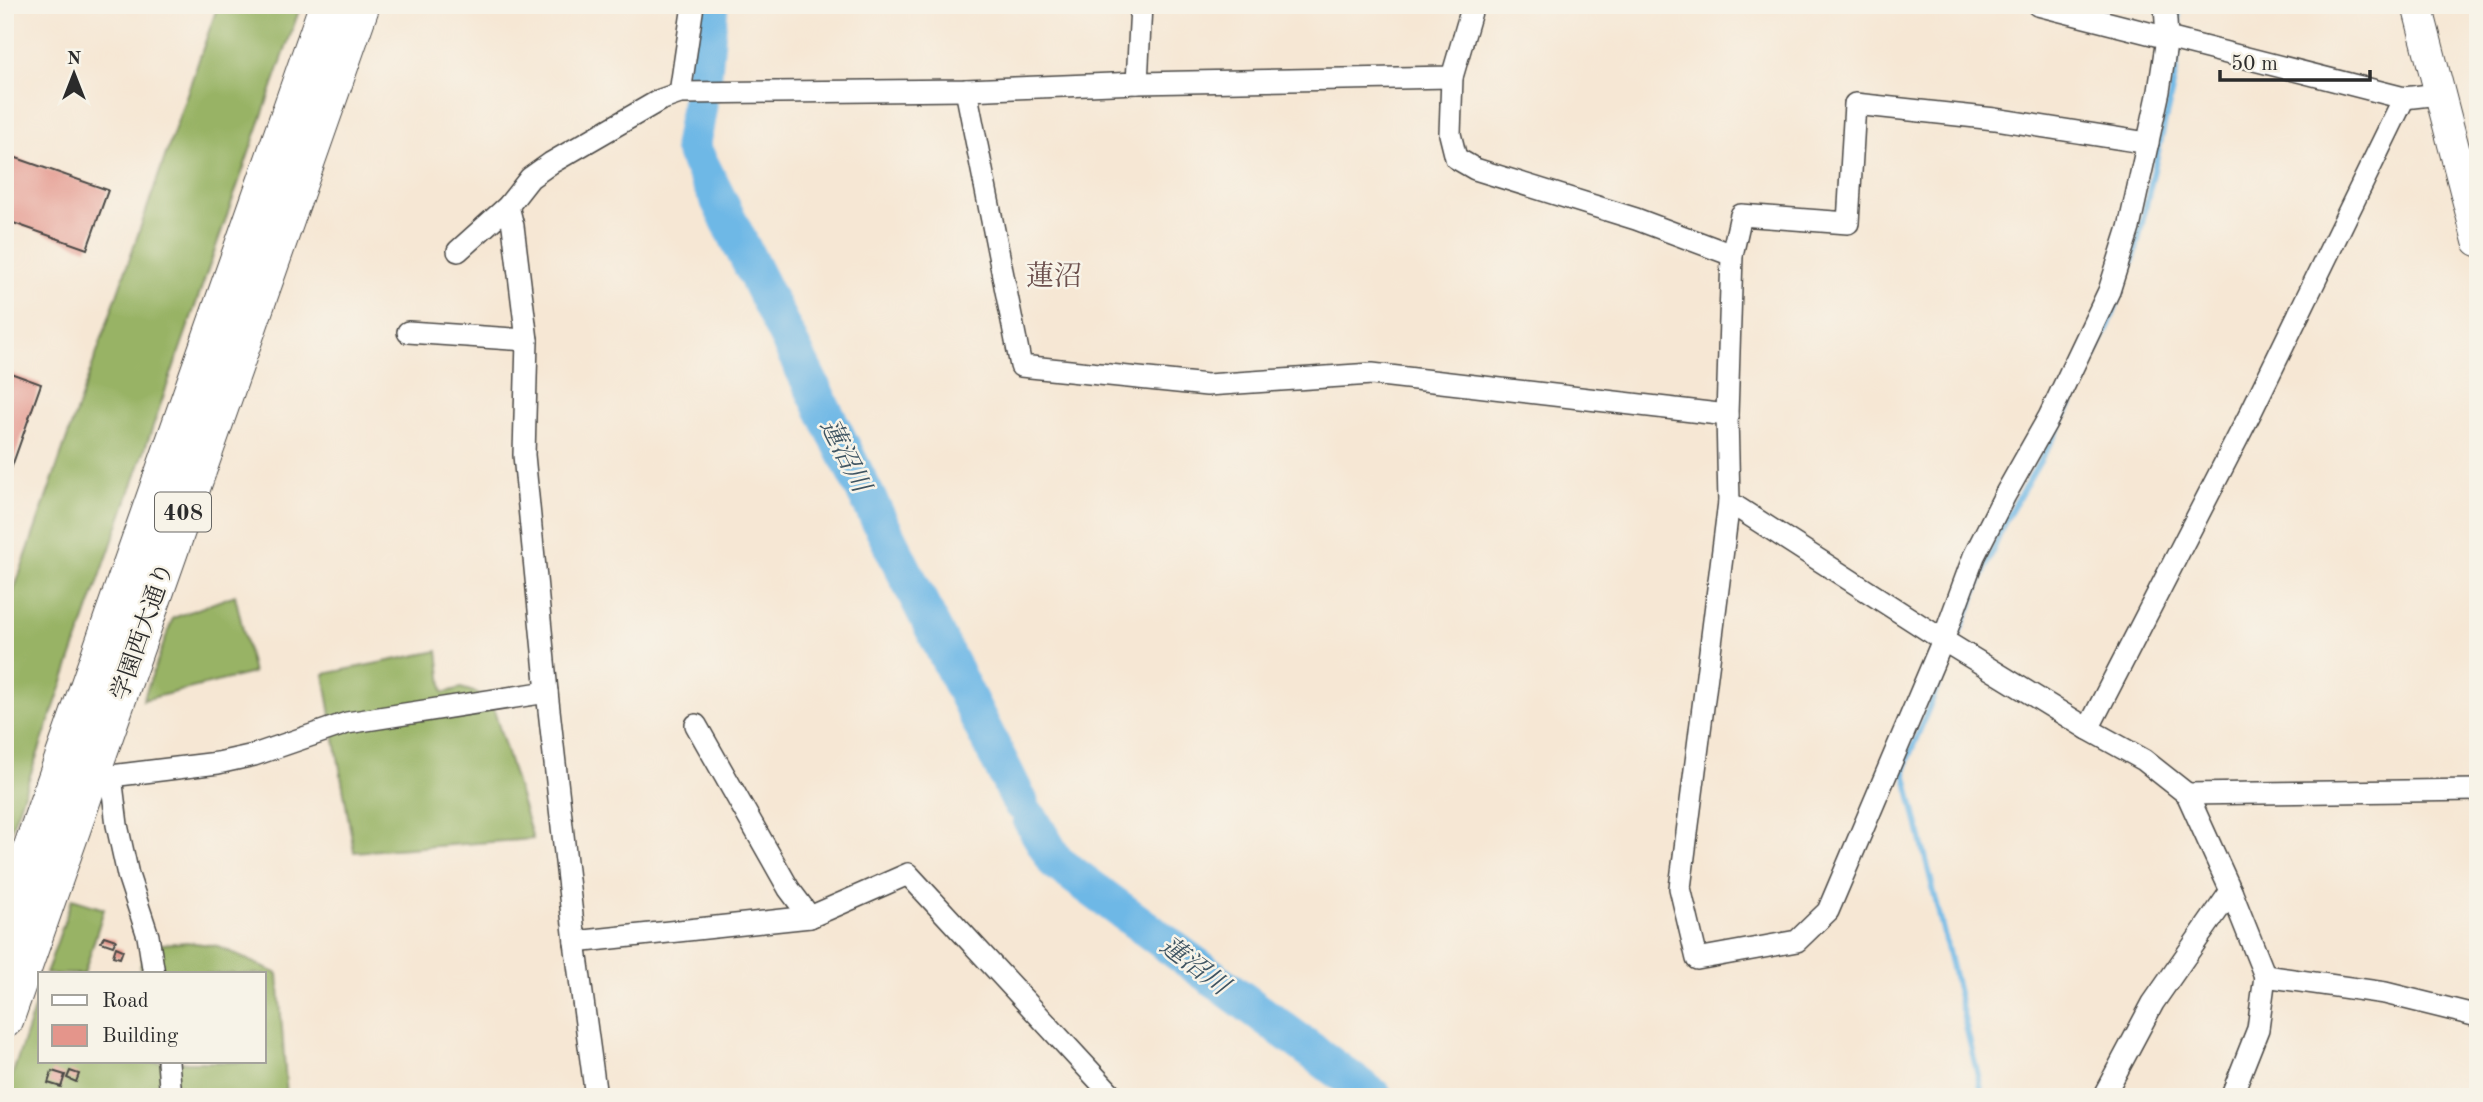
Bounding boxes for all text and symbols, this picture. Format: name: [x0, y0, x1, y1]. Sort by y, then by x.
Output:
north arrow: [38, 38, 108, 108]
scale bar: [2220, 38, 2371, 82]
text: N: [67, 50, 82, 69]
text: 50 m: [2231, 54, 2278, 75]
district label: 蓮沼: [1026, 261, 1082, 292]
water label: 蓮沼川: [815, 414, 877, 499]
road number: 408: [155, 492, 211, 532]
street label: 学園西大通り: [106, 559, 179, 704]
water label: 蓮沼川: [1155, 931, 1236, 1002]
legend: [38, 972, 266, 1064]
text: Road: [102, 991, 149, 1012]
text: Building: [102, 1026, 179, 1047]

